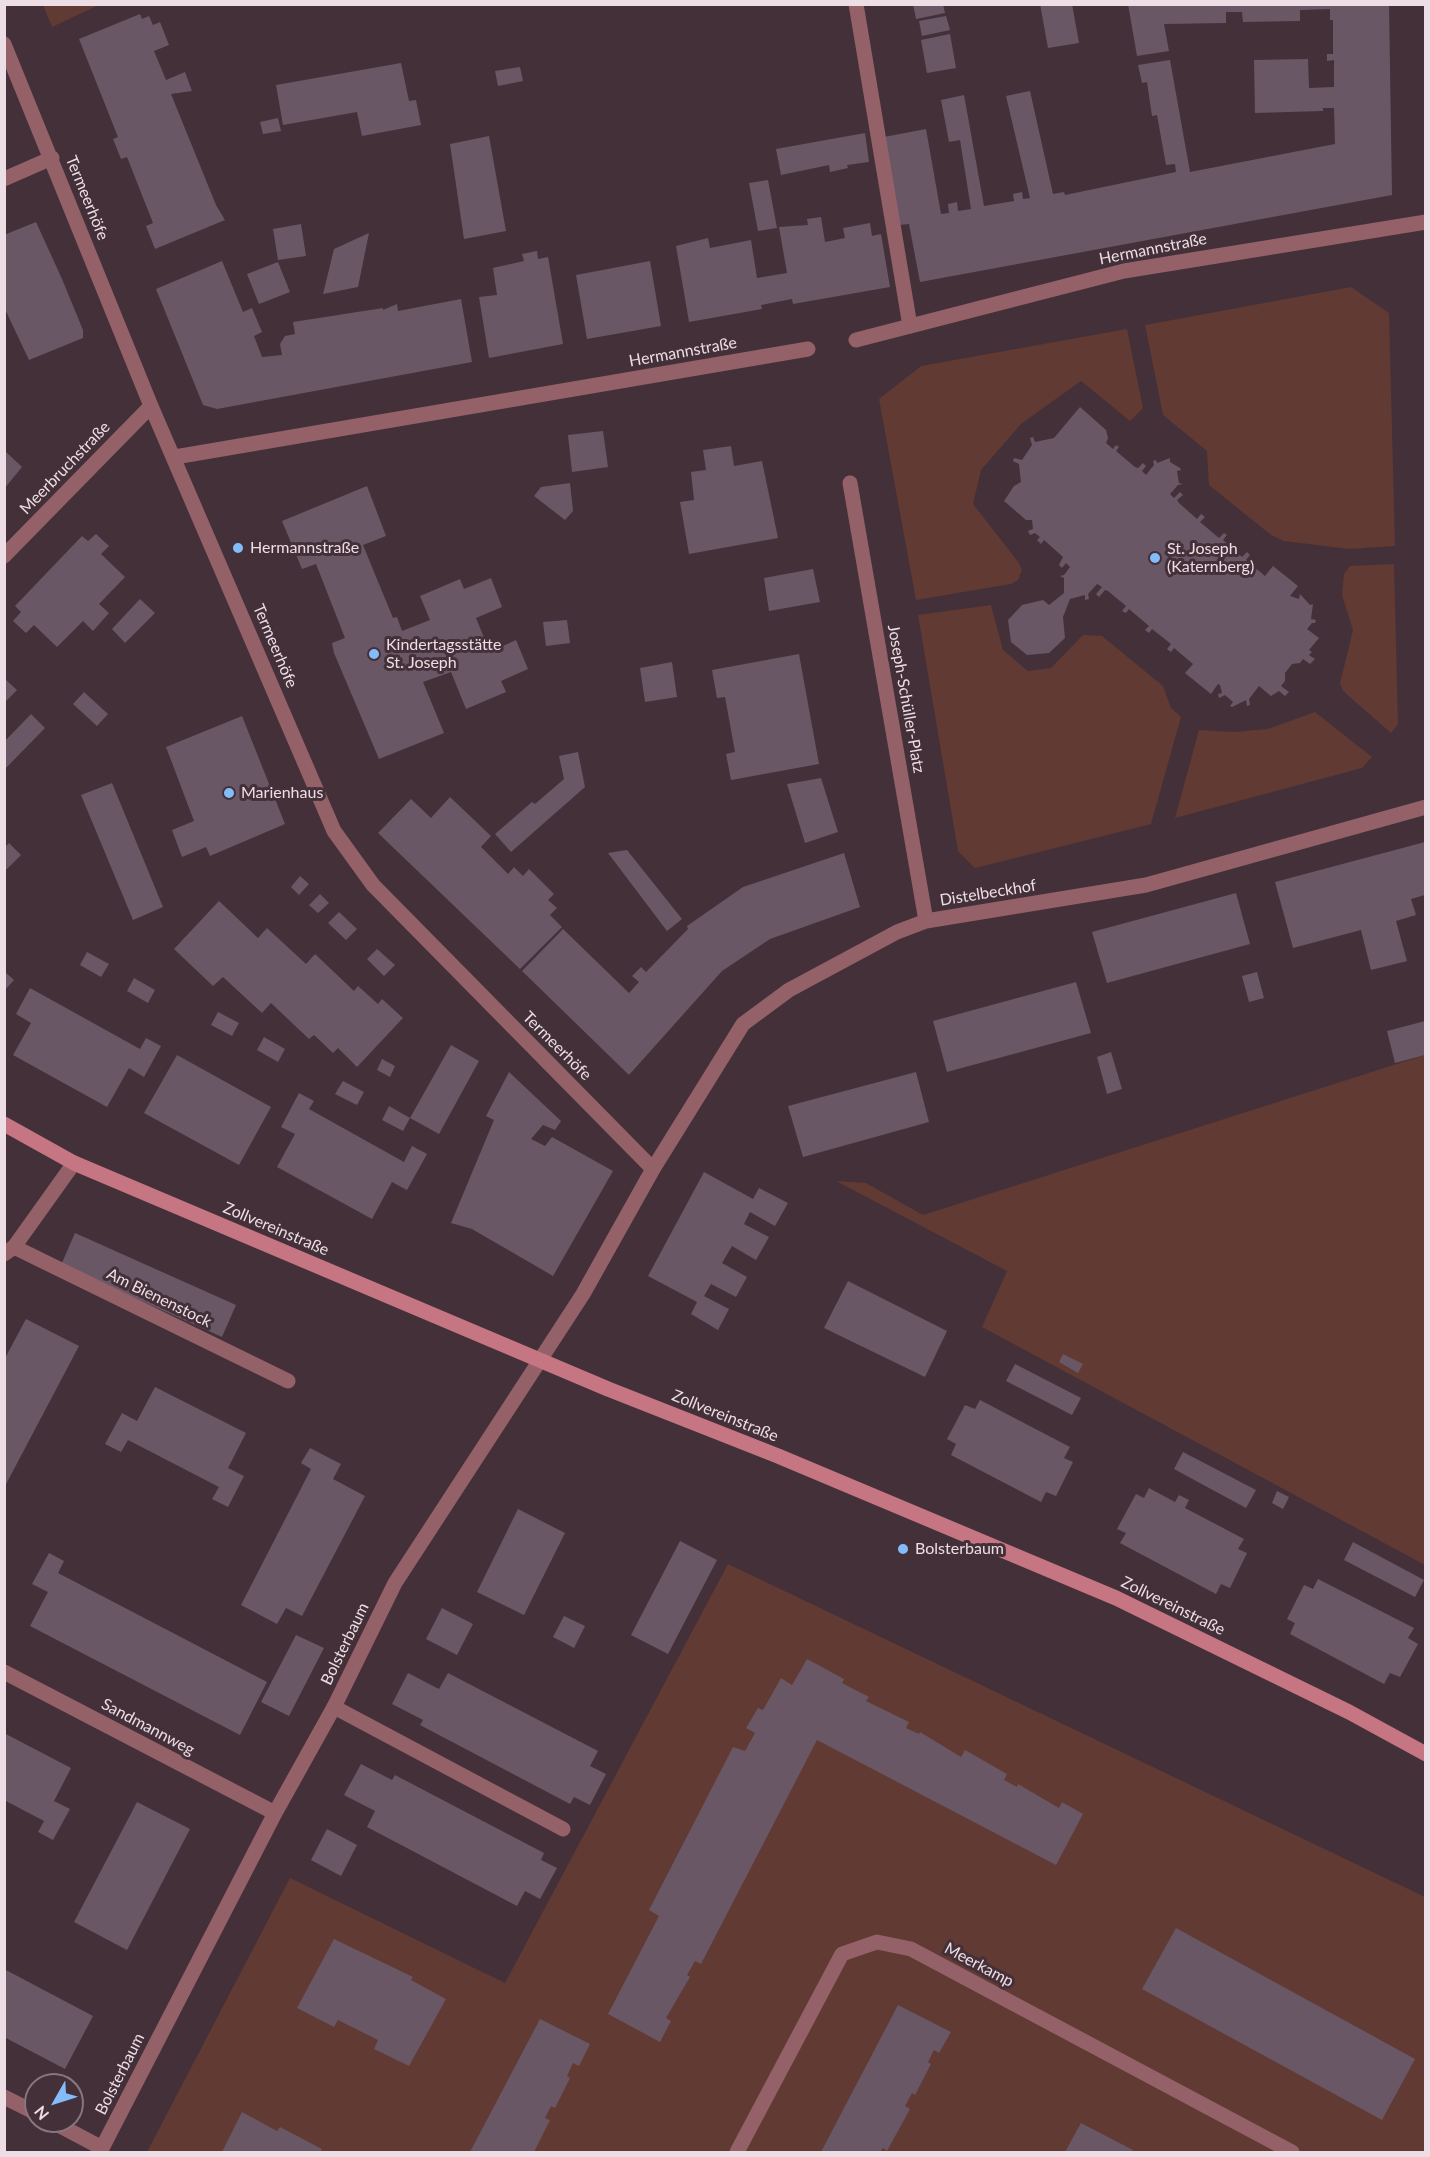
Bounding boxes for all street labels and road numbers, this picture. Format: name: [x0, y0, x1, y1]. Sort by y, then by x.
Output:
street label: Termeerhöfe: [61, 153, 113, 243]
street label: Hermannstraße: [1098, 229, 1208, 269]
street label: Hermannstraße: [628, 333, 738, 371]
street label: Meerbruchstraße: [16, 418, 114, 518]
street label: Termeerhöfe: [249, 601, 301, 691]
street label: Joseph-Schüller-Platz: [883, 623, 929, 775]
street label: Distelbeckhof: [938, 876, 1038, 910]
street label: Termeerhöfe: [519, 1008, 595, 1084]
street label: Zollvereinstraße: [220, 1198, 332, 1260]
street label: Am Bienenstock: [103, 1264, 215, 1332]
street label: Zollvereinstraße: [669, 1386, 781, 1446]
street label: Zollvereinstraße: [1118, 1573, 1228, 1639]
street label: Bolsterbaum: [317, 1600, 373, 1688]
street label: Sandmannweg: [98, 1694, 198, 1760]
street label: Meerkamp: [941, 1939, 1017, 1991]
street label: Bolsterbaum: [91, 2030, 149, 2118]

